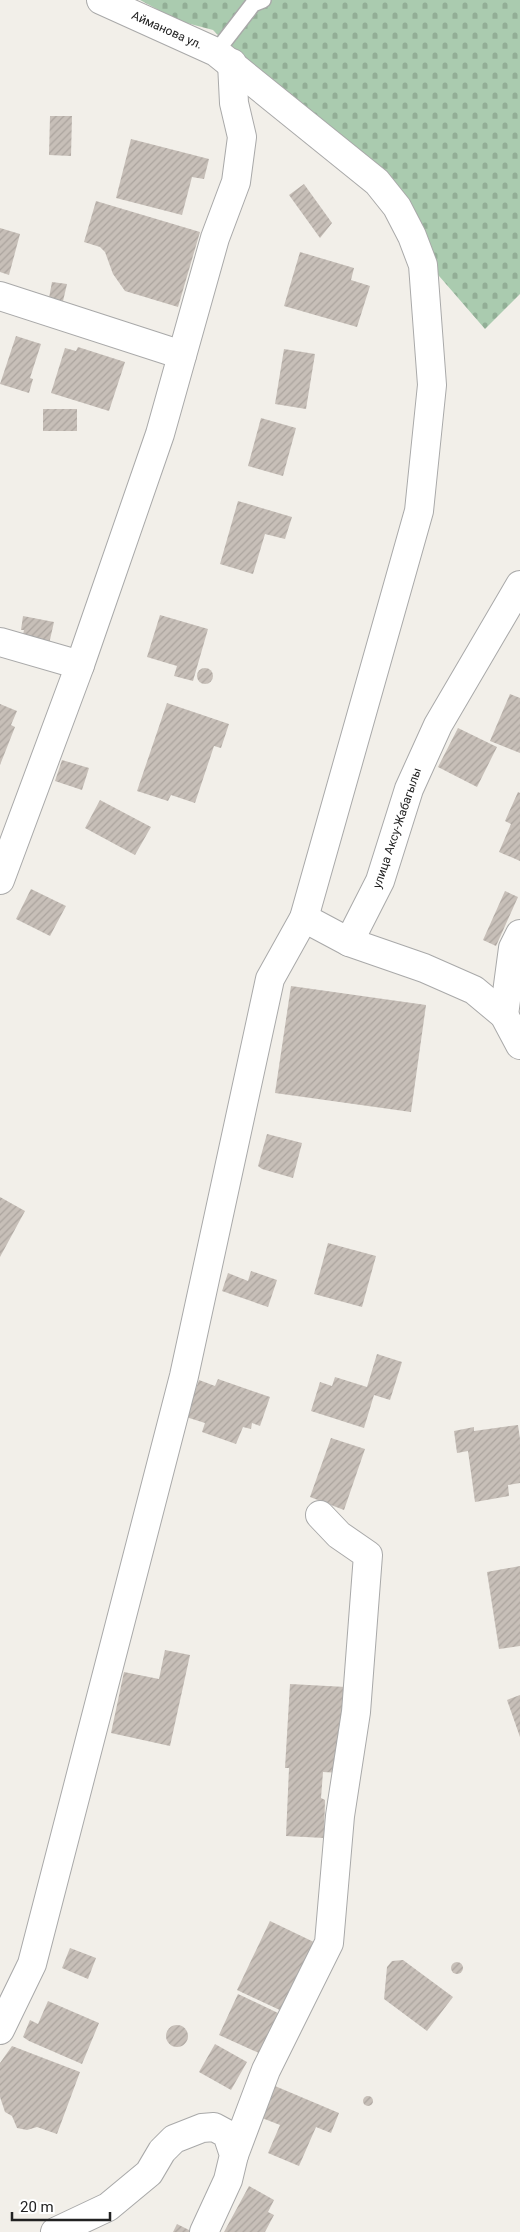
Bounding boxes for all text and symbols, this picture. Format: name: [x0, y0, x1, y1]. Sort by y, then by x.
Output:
street label: Айманова ул.: [130, 8, 204, 52]
street label: улица Аксу-Жабагылы: [370, 766, 424, 890]
scale bar: [12, 2190, 110, 2222]
text: 20 m: [20, 2198, 54, 2216]

